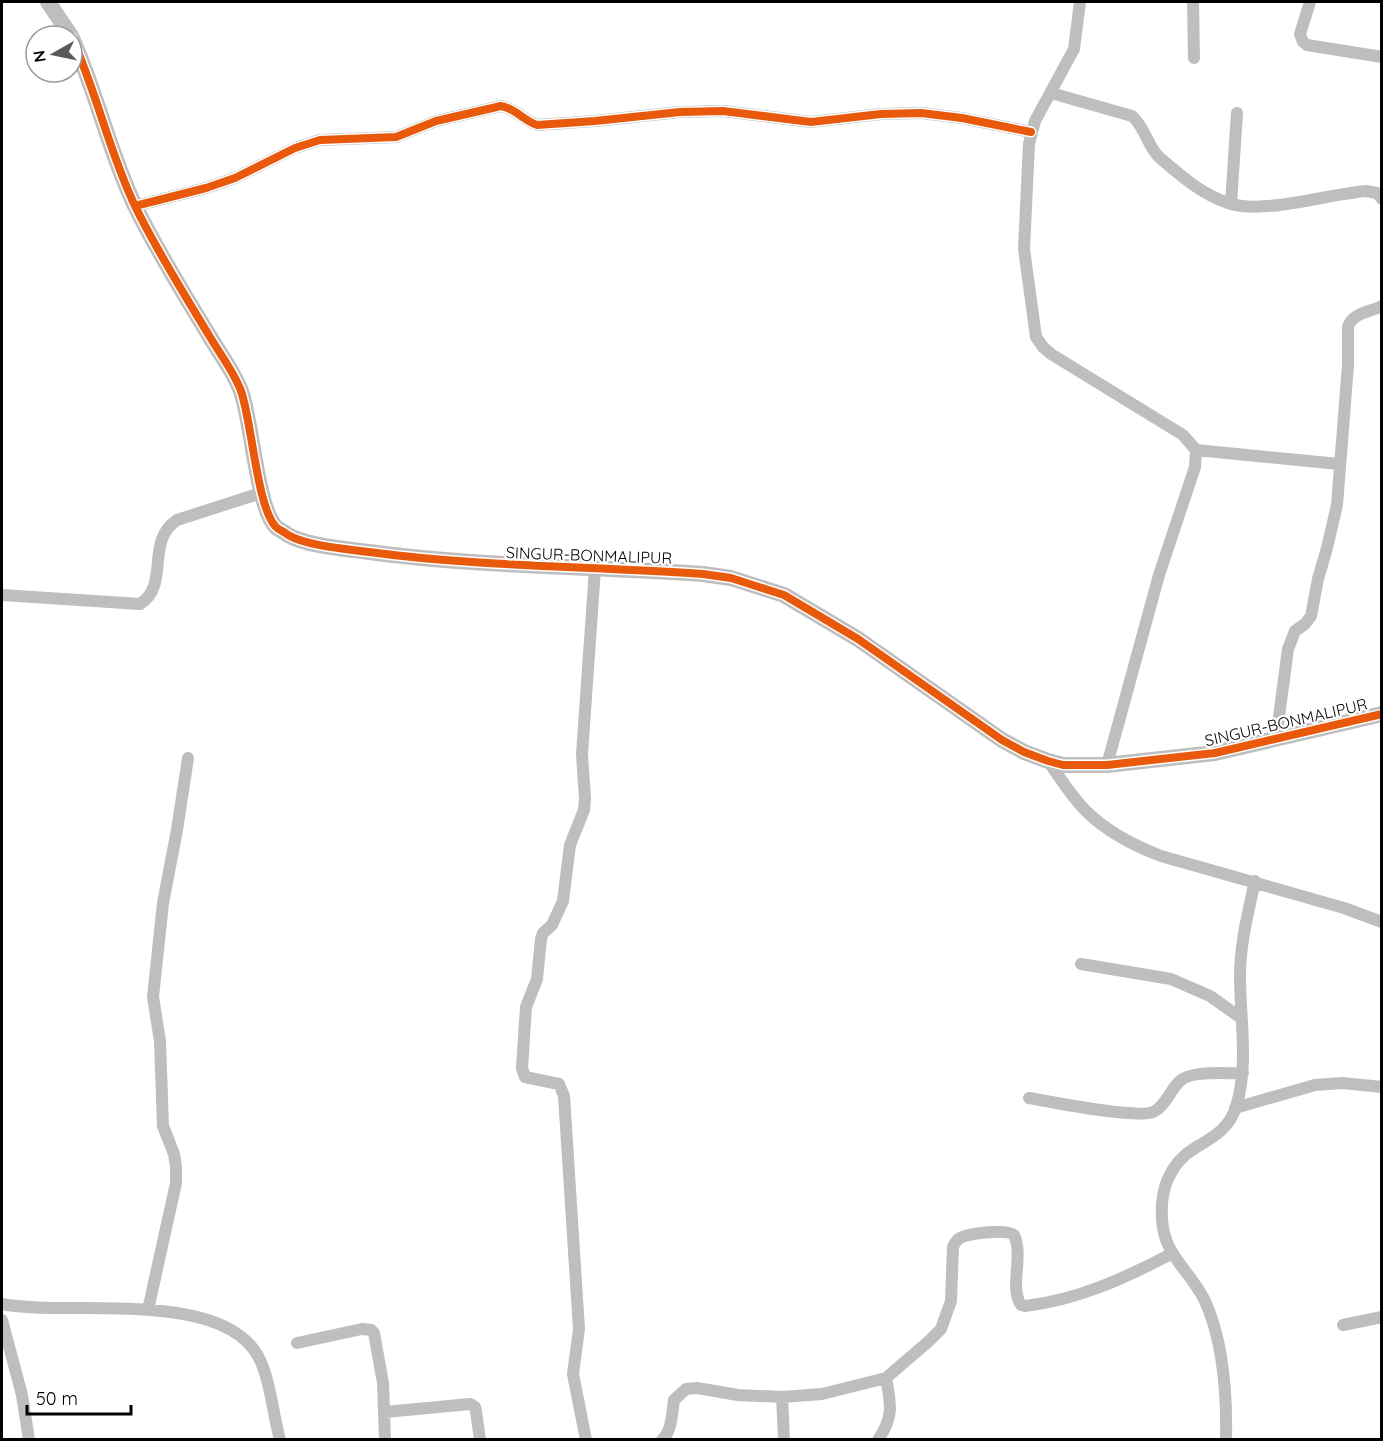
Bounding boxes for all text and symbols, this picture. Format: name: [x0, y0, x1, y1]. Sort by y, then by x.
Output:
north arrow: [24, 24, 84, 84]
text: N: [28, 49, 50, 64]
street label: SINGUR-BONMALIPUR: [506, 542, 672, 568]
street label: SINGUR-BONMALIPUR: [1203, 694, 1369, 750]
scale bar: [27, 1378, 130, 1416]
text: 50 m: [36, 1387, 78, 1410]

